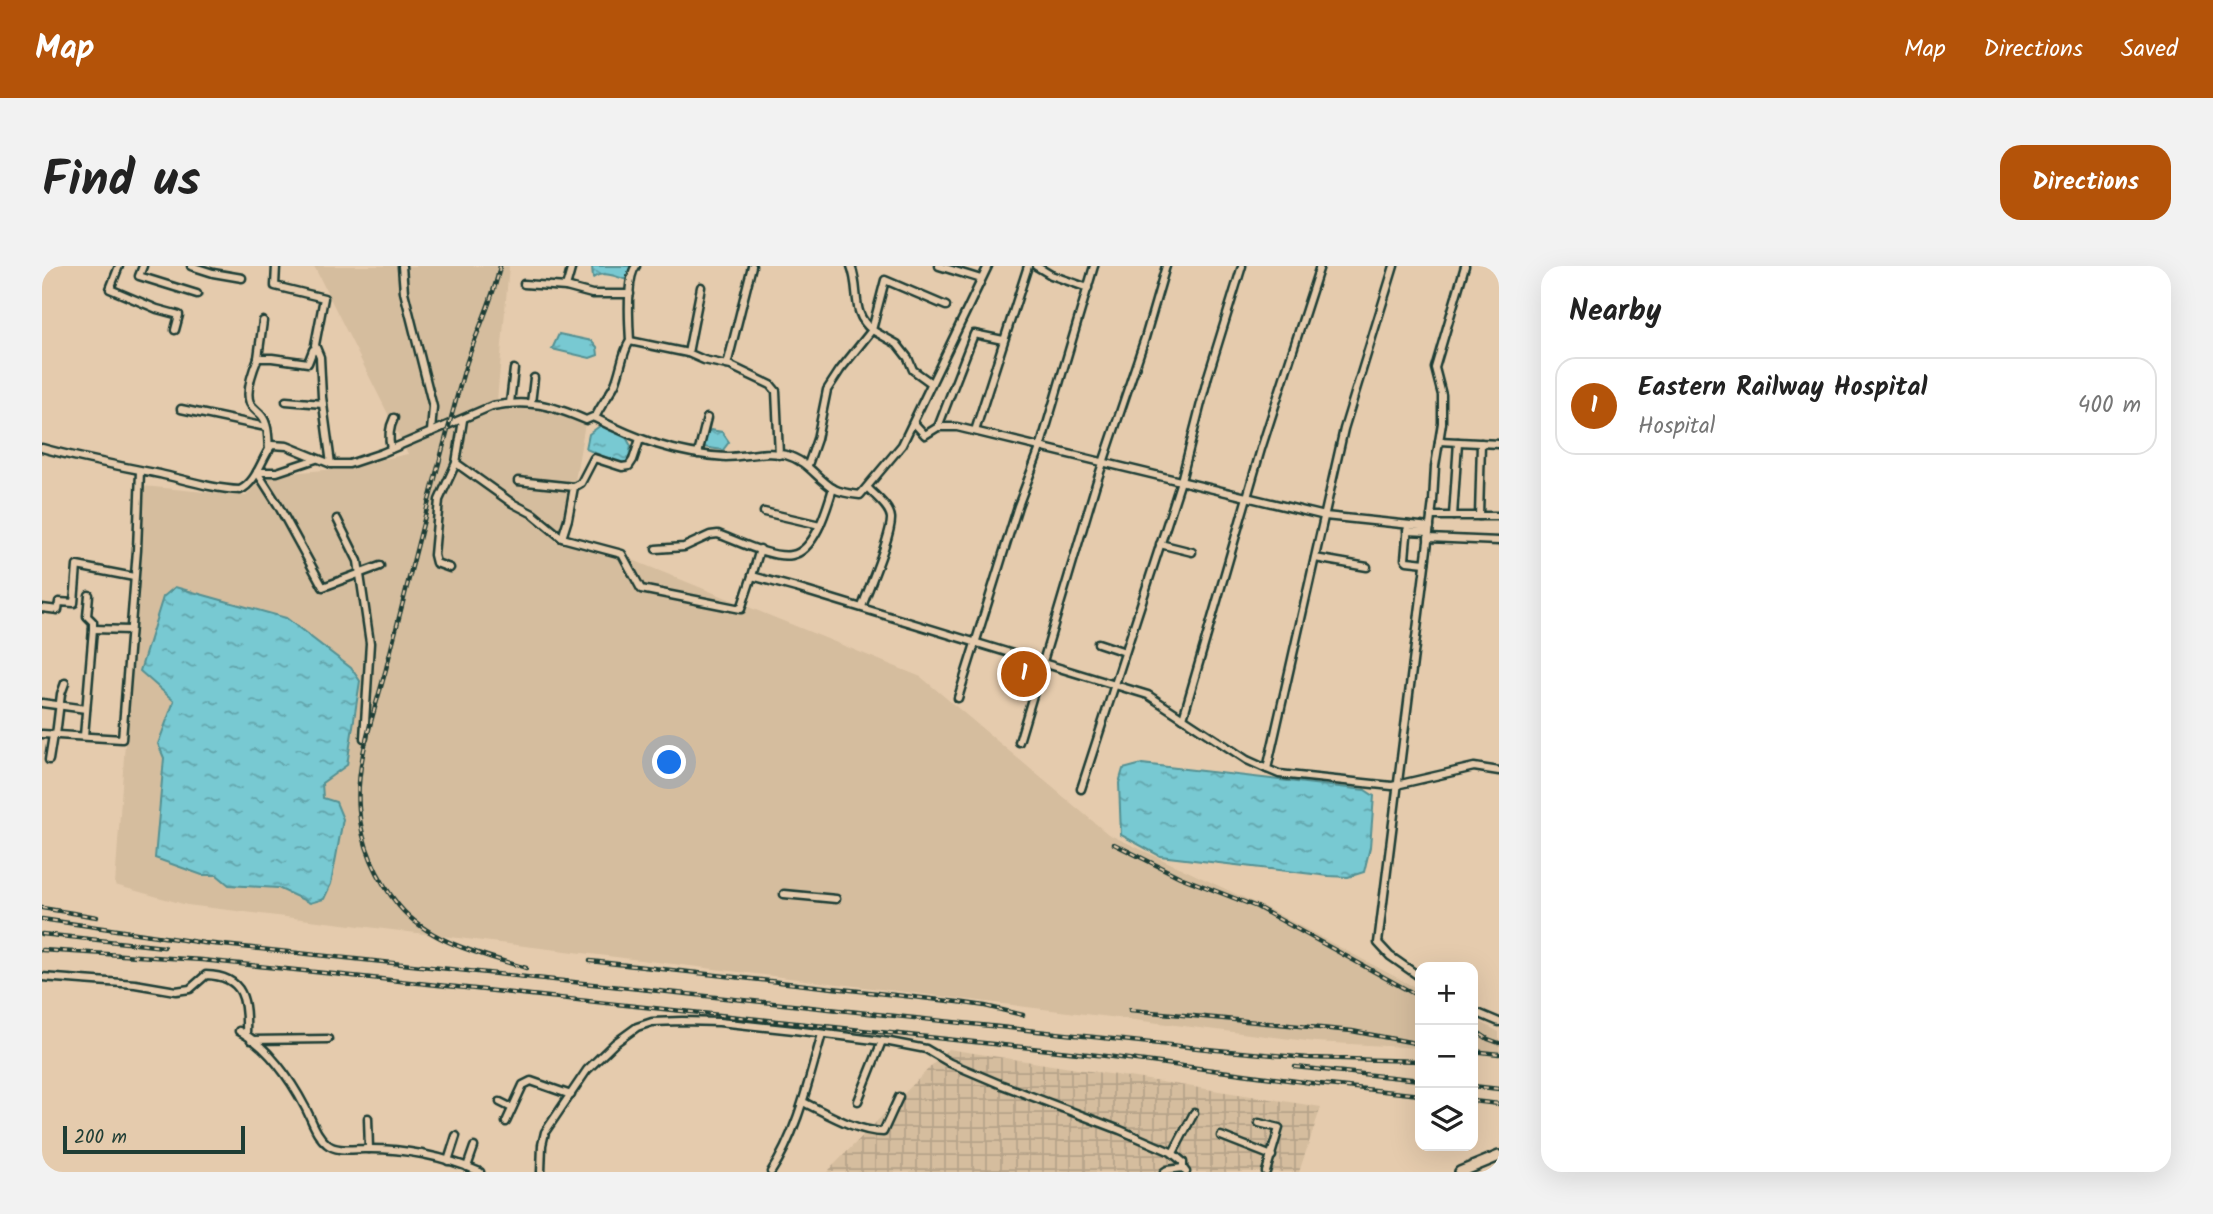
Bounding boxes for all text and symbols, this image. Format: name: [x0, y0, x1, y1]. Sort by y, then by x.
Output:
text: Map: [35, 23, 95, 76]
text: Map: [1904, 30, 1946, 69]
text: Directions: [1984, 30, 2083, 69]
text: Saved: [2121, 30, 2178, 69]
text: Find us: [42, 143, 200, 221]
button: Directions: [2000, 145, 2171, 220]
text: Nearby: [1569, 288, 1661, 336]
text: Eastern Railway Hospital: [1638, 367, 1927, 409]
text: 1: [1591, 388, 1597, 424]
text: 400 m: [2078, 388, 2141, 424]
text: Hospital: [1638, 409, 1715, 445]
pin: 1: [1001, 648, 1047, 700]
your location: [652, 745, 686, 779]
map controls: [1415, 962, 1478, 1151]
button: +: [1415, 962, 1478, 1025]
button: −: [1415, 1025, 1478, 1088]
button: layers: [1415, 1088, 1478, 1151]
scale bar: [63, 1123, 245, 1155]
text: 200 m: [74, 1123, 127, 1153]

